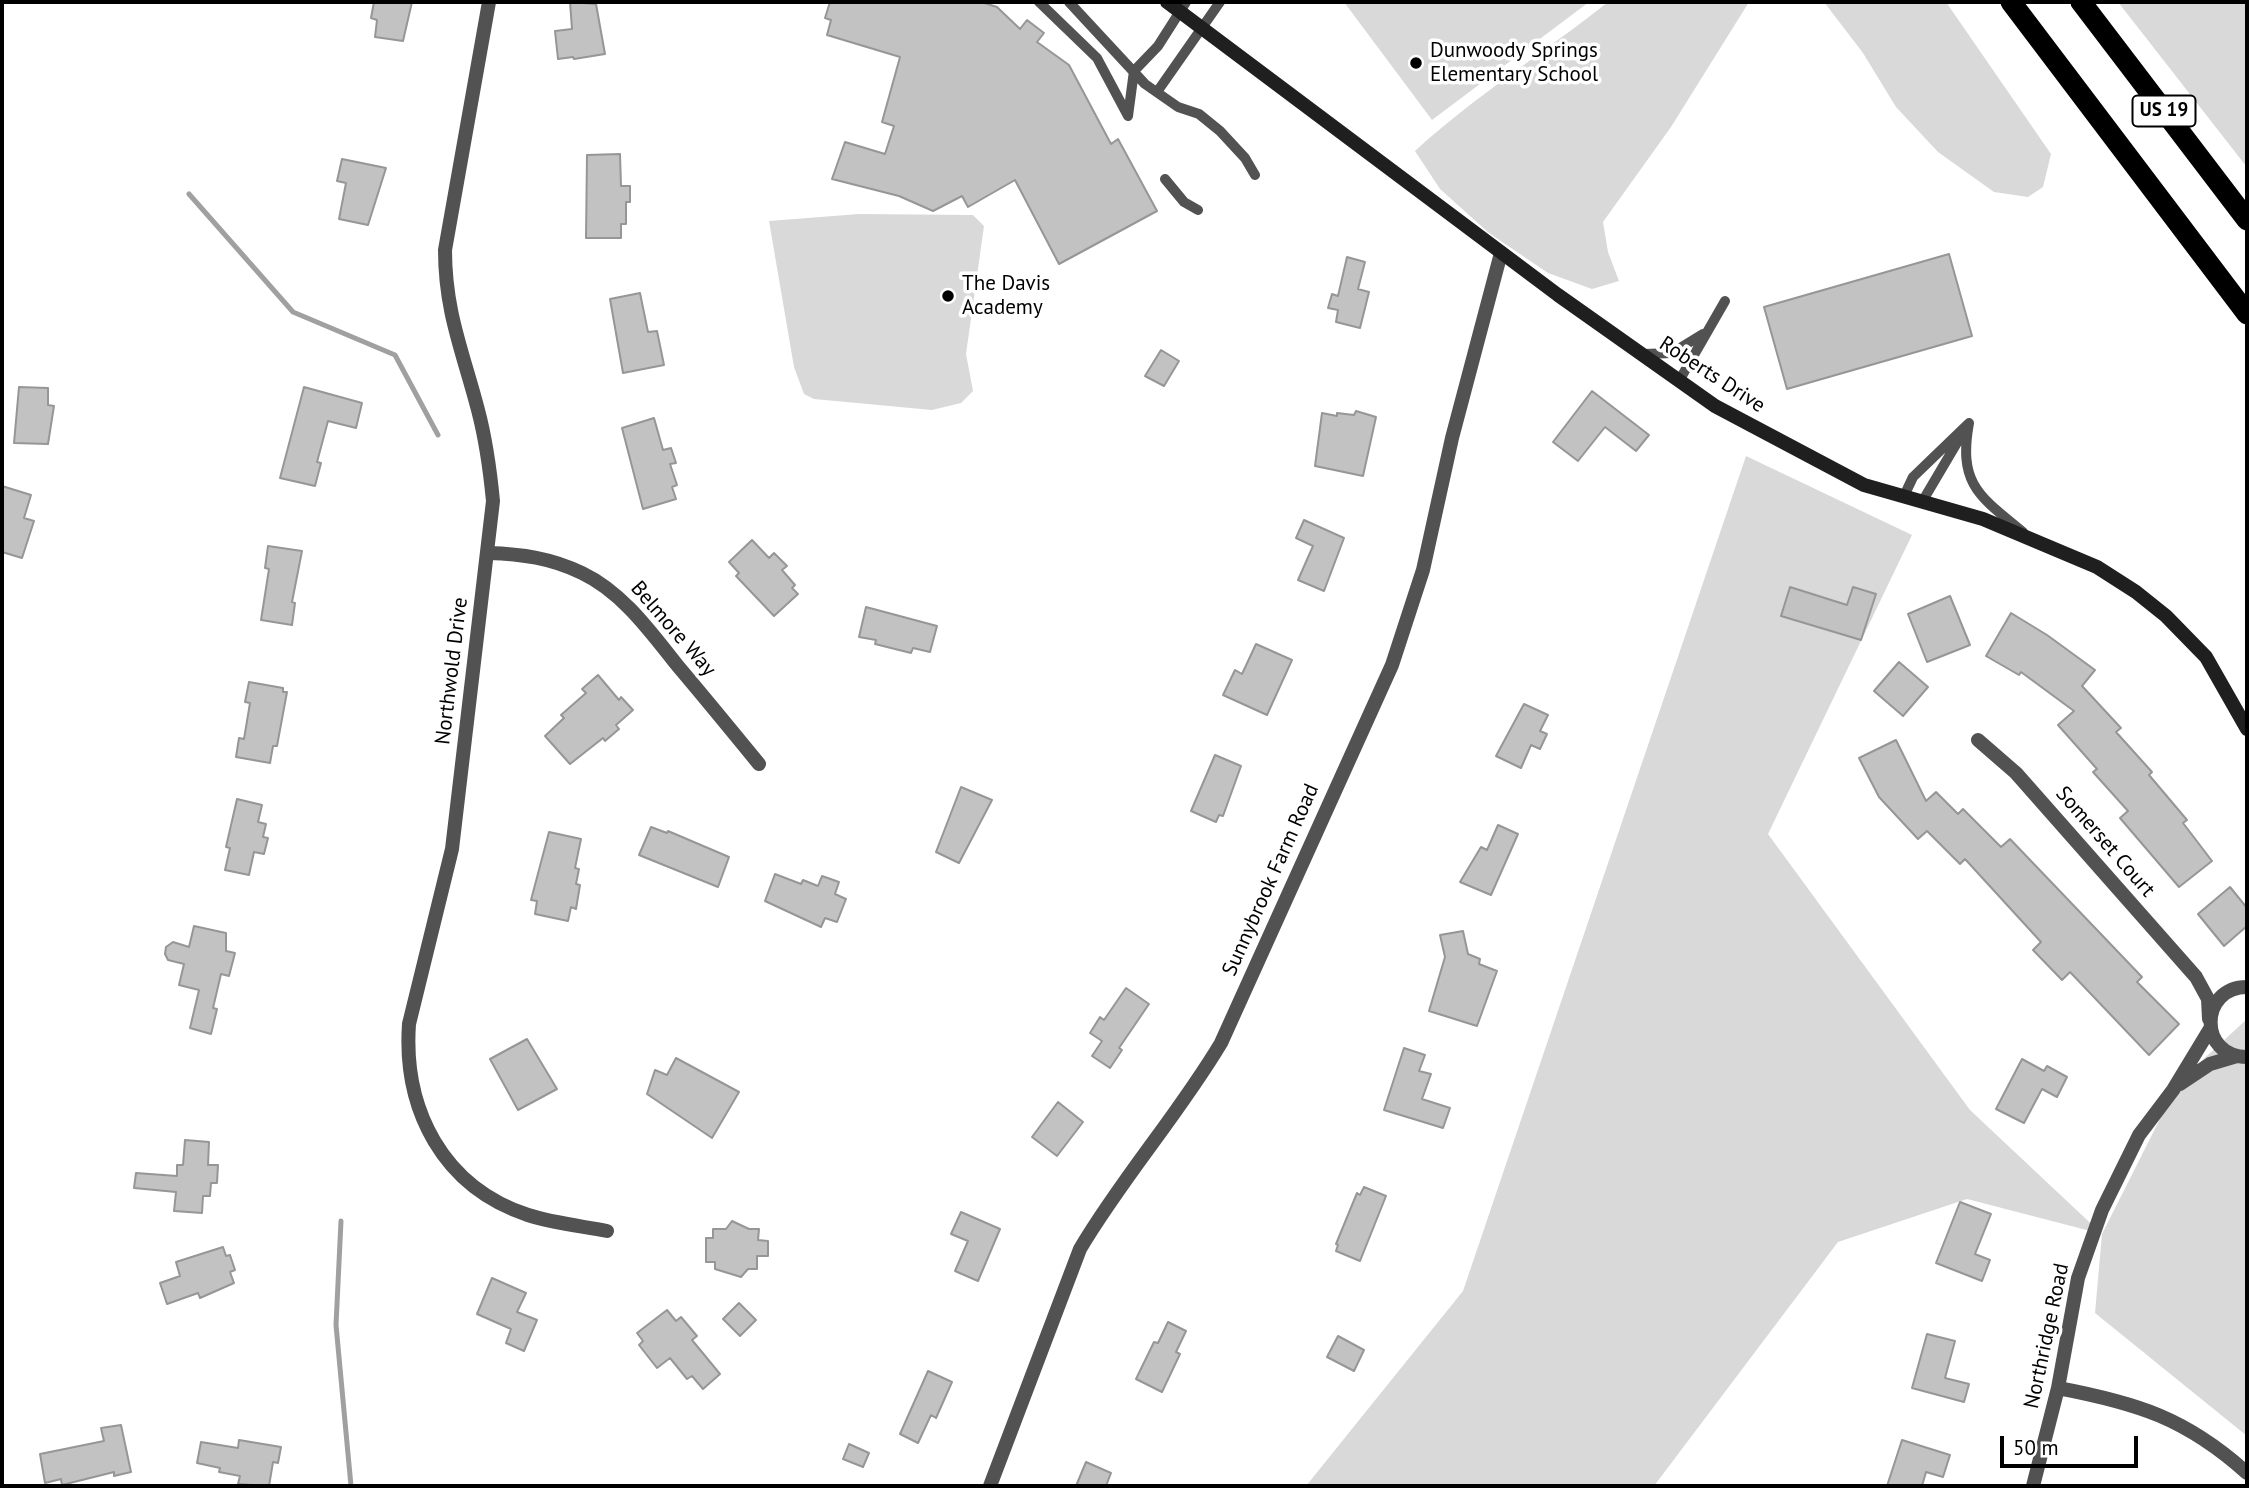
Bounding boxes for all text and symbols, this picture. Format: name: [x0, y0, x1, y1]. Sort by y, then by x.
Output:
place label: Dunwoody Springs Elementary School: [1430, 38, 1598, 88]
marker: Dunwoody Springs Elementary School: [1408, 55, 1424, 71]
road number: US 19: [2132, 96, 2196, 127]
place label: The Davis Academy: [962, 271, 1050, 321]
marker: The Davis Academy: [940, 288, 956, 304]
street label: Roberts Drive: [1654, 331, 1770, 419]
street label: Belmore Way: [625, 576, 721, 682]
street label: Northwold Drive: [430, 596, 474, 746]
street label: Sunnybrook Farm Road: [1217, 780, 1325, 980]
street label: Somerset Court: [2050, 782, 2160, 902]
street label: Northridge Road: [2019, 1261, 2075, 1411]
scale bar: [2004, 1422, 2142, 1466]
text: 50 m: [2013, 1434, 2059, 1461]

